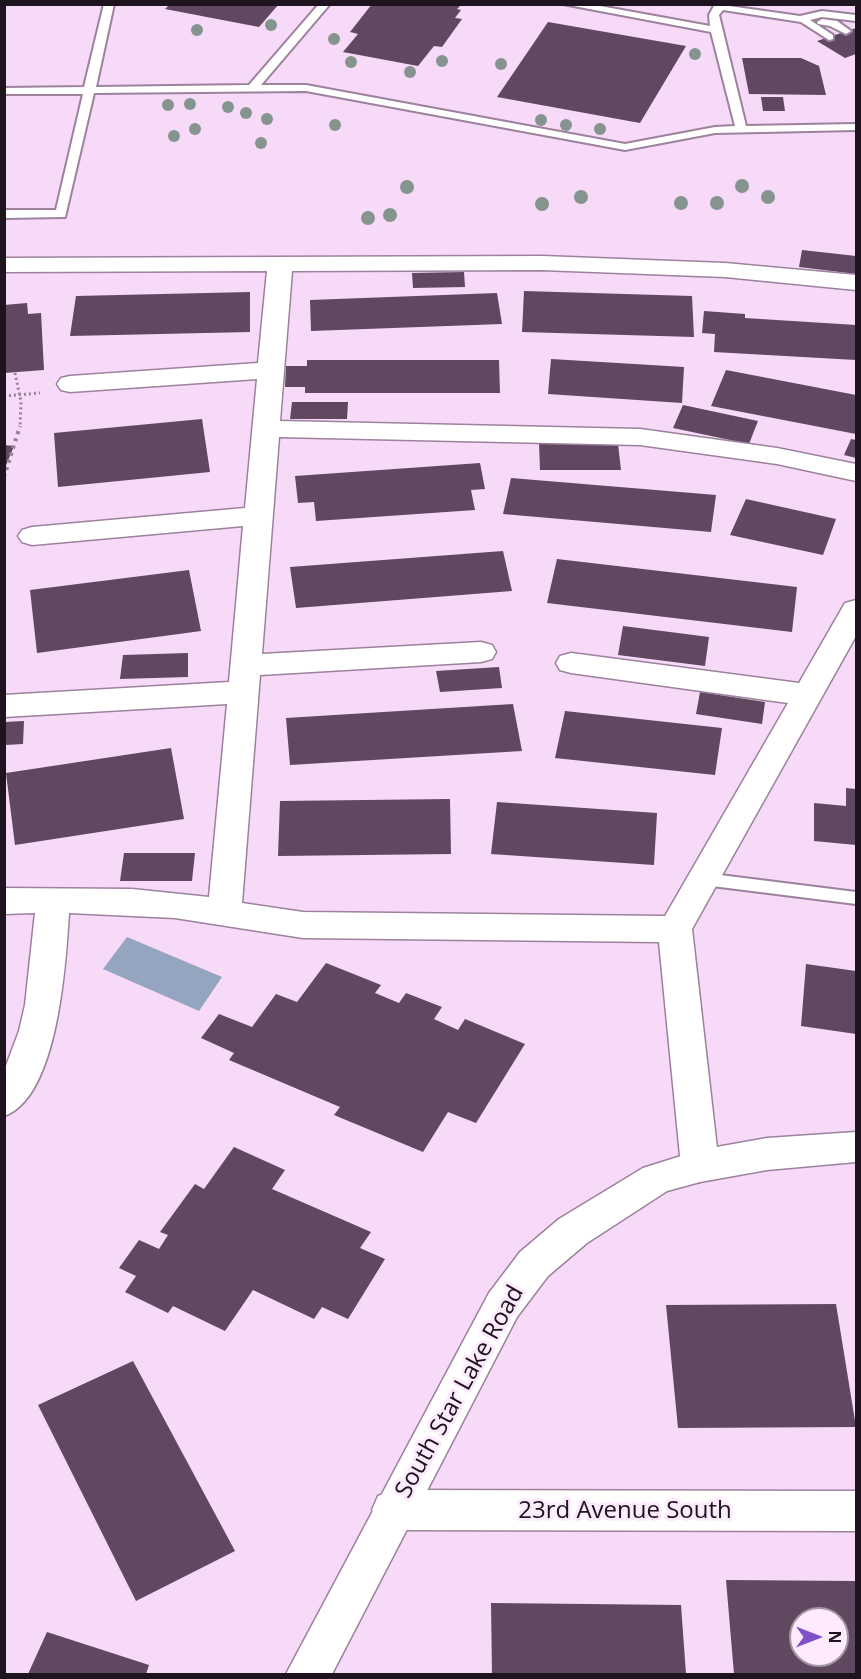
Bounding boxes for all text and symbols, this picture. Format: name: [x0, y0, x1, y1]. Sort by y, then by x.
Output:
street label: South Star Lake Road: [390, 1281, 530, 1503]
street label: 23rd Avenue South: [518, 1497, 732, 1525]
north arrow: [789, 1607, 849, 1667]
text: N: [824, 1630, 846, 1644]

